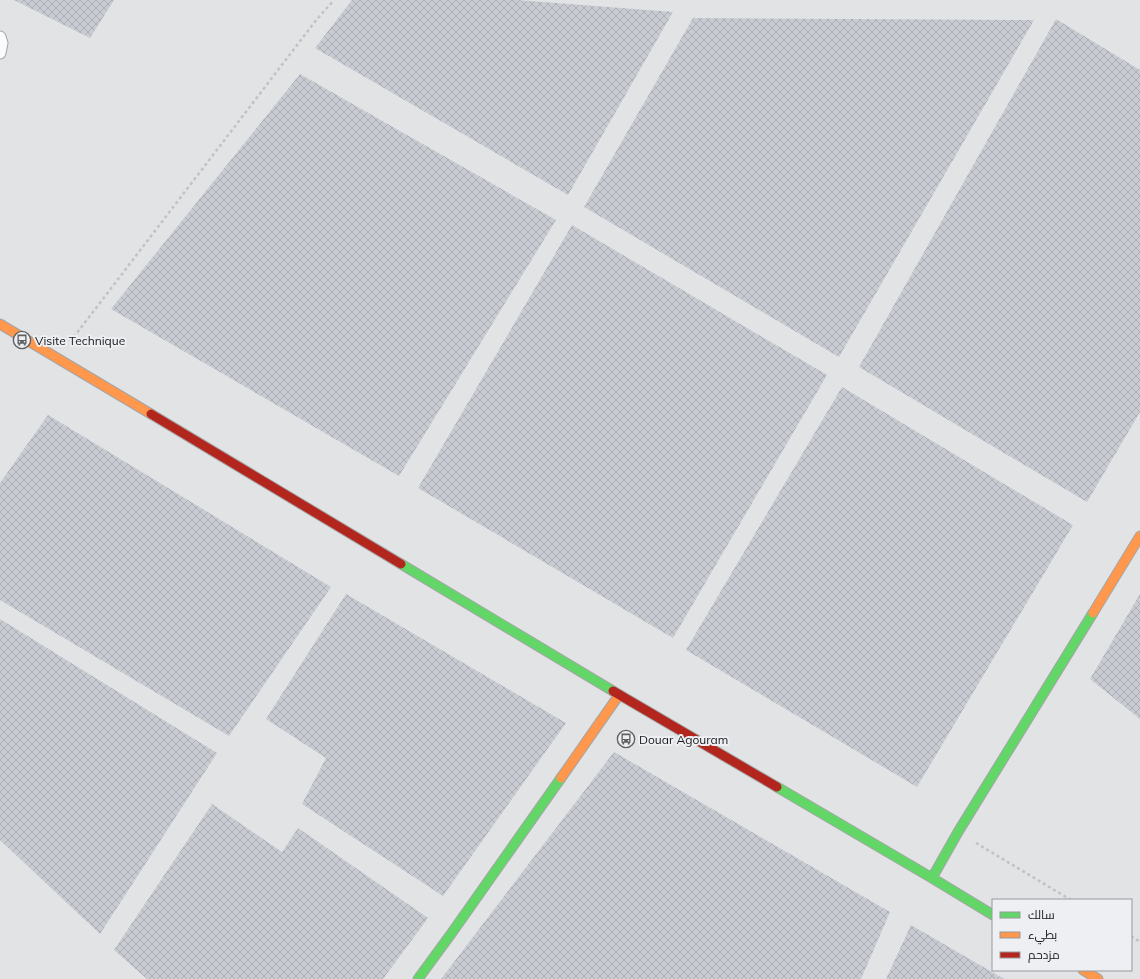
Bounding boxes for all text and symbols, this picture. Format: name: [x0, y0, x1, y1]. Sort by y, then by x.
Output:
bus stop icon: Visite Technique: [12, 330, 32, 350]
place label: Visite Technique: [35, 333, 125, 348]
bus stop icon: Douar Agouram: [616, 729, 636, 749]
place label: Douar Agouram: [639, 732, 728, 747]
legend: [992, 899, 1132, 971]
text: سالك: [1028, 907, 1055, 922]
text: بطيء: [1028, 927, 1057, 945]
text: مزدحم: [1028, 947, 1060, 963]

